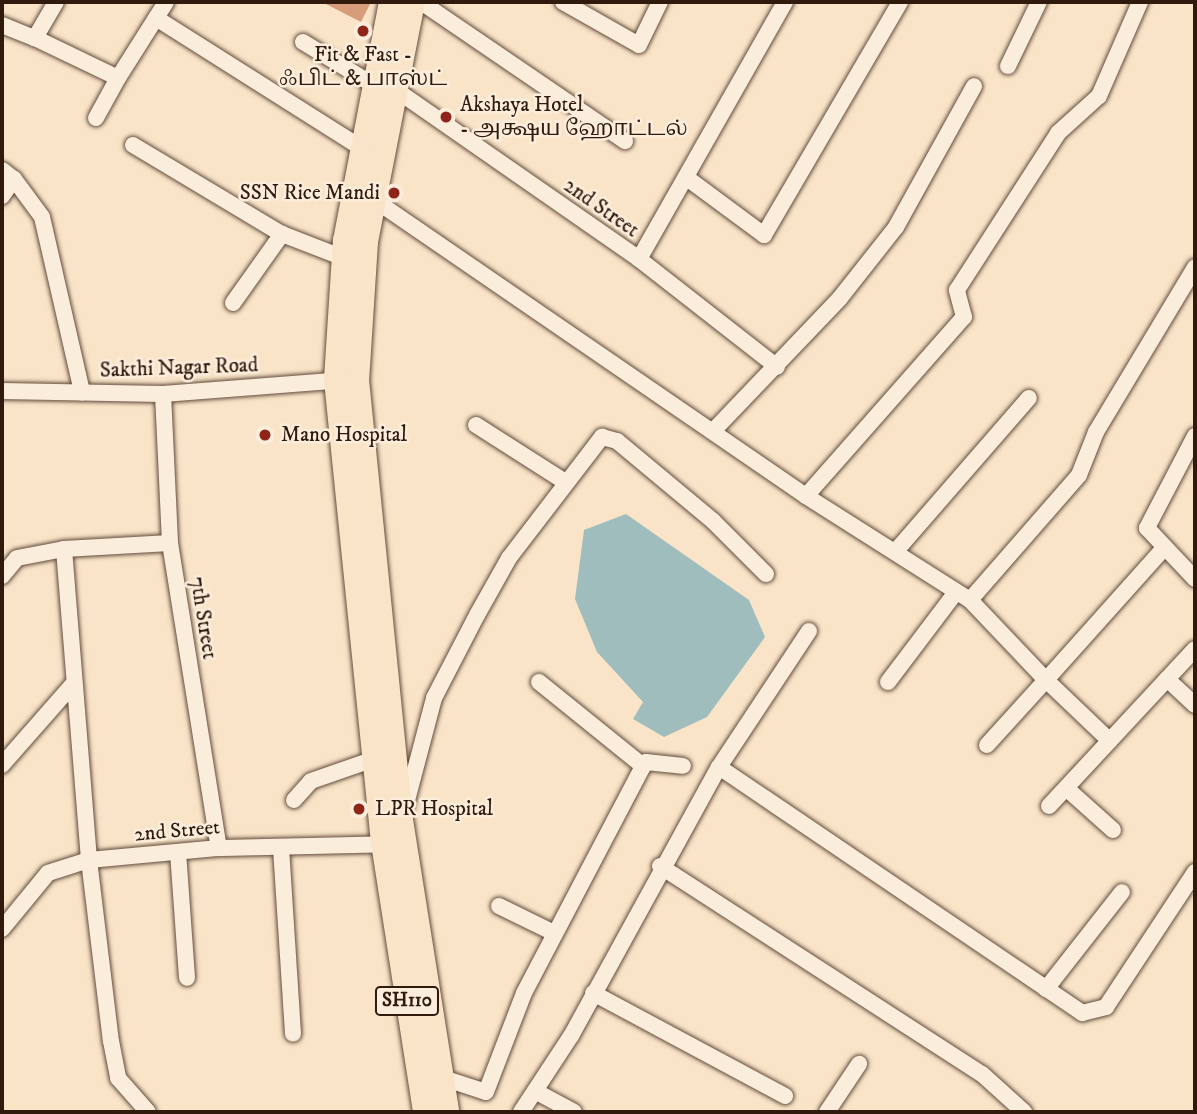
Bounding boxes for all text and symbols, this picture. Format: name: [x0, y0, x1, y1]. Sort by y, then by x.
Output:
marker: Fit & Fast - ஃபிட் & பாஸ்ட்: [355, 23, 371, 39]
place label: Fit & Fast - ஃபிட் & பாஸ்ட்: [279, 42, 447, 92]
place label: Akshaya Hotel - அக்ஷய ஹோட்டல்: [460, 92, 688, 142]
marker: Akshaya Hotel - அக்ஷய ஹோட்டல்: [438, 109, 454, 125]
street label: 2nd Street: [559, 173, 643, 243]
place label: SSN Rice Mandi: [240, 180, 380, 206]
marker: SSN Rice Mandi: [386, 185, 402, 201]
street label: Sakthi Nagar Road: [99, 353, 259, 383]
place label: Mano Hospital: [281, 422, 407, 448]
marker: Mano Hospital: [255, 425, 275, 445]
street label: 7th Street: [184, 575, 222, 661]
place label: LPR Hospital: [375, 796, 493, 822]
marker: LPR Hospital: [349, 799, 369, 819]
street label: 2nd Street: [133, 815, 221, 847]
road number: SH110: [374, 986, 440, 1016]

